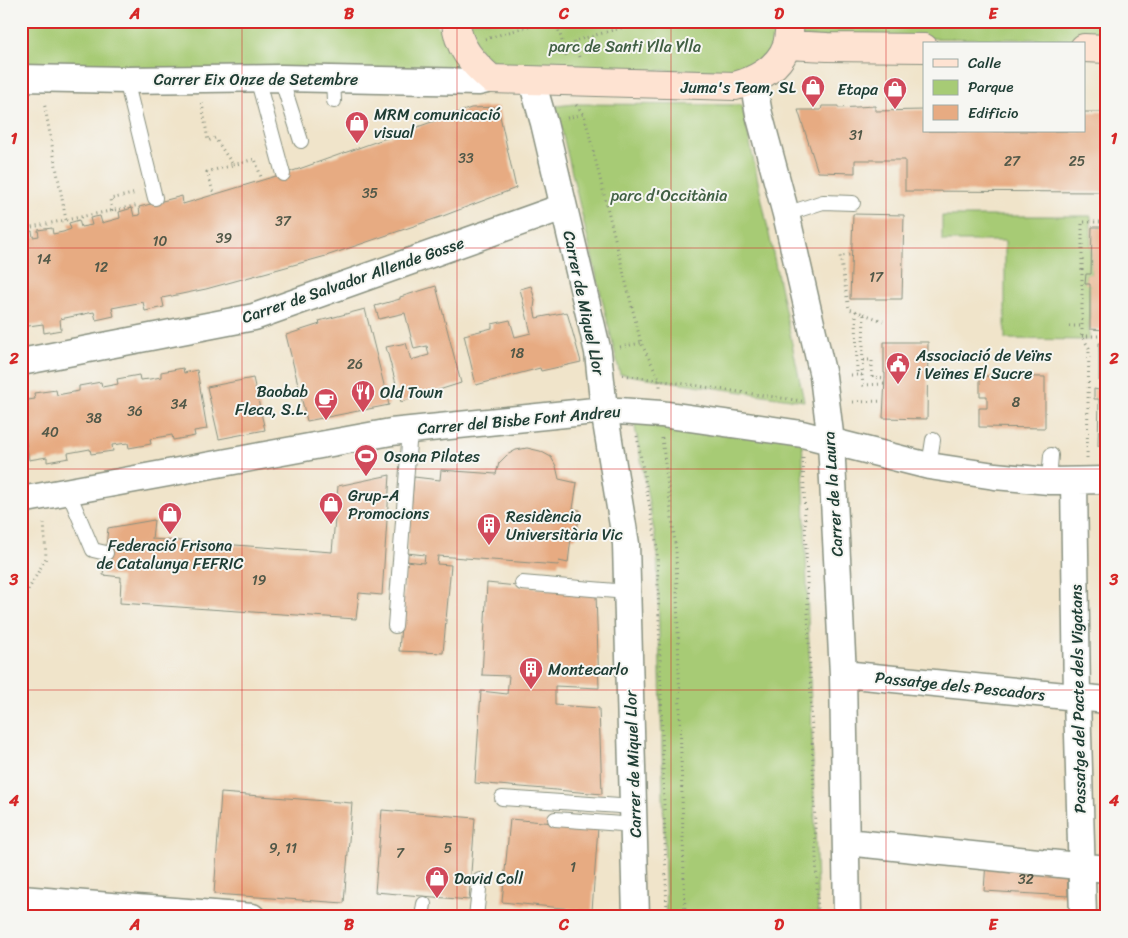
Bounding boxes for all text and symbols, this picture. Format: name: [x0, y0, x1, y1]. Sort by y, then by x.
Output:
text: A: [129, 0, 140, 28]
text: B: [344, 0, 355, 28]
text: C: [558, 0, 570, 28]
text: D: [774, 0, 784, 28]
text: E: [989, 0, 999, 28]
park label: parc de Santi Ylla Ylla: [548, 32, 701, 61]
legend: [923, 42, 1086, 132]
text: Calle: [968, 50, 1001, 76]
street label: Carrer Eix Onze de Setembre: [154, 65, 358, 94]
place label: Juma's Team, SL: [680, 73, 797, 102]
shop icon: Juma's Team, SL: [800, 74, 826, 108]
text: Parque: [968, 74, 1013, 100]
place label: Etapa: [838, 75, 879, 104]
shop icon: Etapa: [882, 76, 908, 110]
place label: MRM comunicació visual: [374, 100, 501, 147]
text: Edificio: [968, 100, 1019, 126]
shop icon: MRM comunicació visual: [344, 110, 370, 144]
house number: 31: [849, 123, 863, 148]
text: 1: [11, 124, 18, 153]
text: 1: [1111, 124, 1118, 153]
house number: 33: [458, 146, 474, 171]
house number: 27: [1004, 149, 1021, 174]
house number: 25: [1069, 149, 1086, 174]
house number: 35: [362, 181, 379, 206]
park label: parc d'Occitània: [610, 181, 727, 210]
house number: 37: [275, 209, 292, 234]
house number: 39: [216, 226, 233, 251]
street label: Carrer de Salvador Allende Gosse: [238, 228, 468, 332]
street label: Carrer de Miquel Llor: [555, 228, 614, 379]
house number: 10: [153, 229, 168, 254]
house number: 14: [37, 247, 52, 272]
house number: 12: [94, 255, 108, 280]
house number: 17: [869, 265, 884, 290]
house number: 18: [510, 341, 525, 366]
place label: Associació de Veïns i Veïnes El Sucre: [915, 341, 1052, 388]
text: 2: [8, 344, 19, 373]
text: 2: [1108, 344, 1119, 373]
public building icon: Associació de Veïns i Veïnes El Sucre: [885, 351, 911, 385]
house number: 26: [347, 352, 363, 377]
place label: Baobab Fleca, S.L.: [235, 377, 308, 424]
place label: Old Town: [380, 378, 443, 407]
restaurant icon: Old Town: [350, 379, 376, 413]
cafe icon: Baobab Fleca, S.L.: [313, 387, 339, 421]
house number: 8: [1012, 390, 1021, 415]
house number: 34: [171, 392, 187, 417]
street label: Carrer del Bisbe Font Andreu: [416, 397, 622, 443]
house number: 36: [127, 399, 143, 424]
house number: 38: [86, 406, 103, 431]
house number: 40: [41, 420, 59, 445]
street label: Carrer de la Laura: [814, 430, 852, 558]
place label: Osona Pilates: [384, 442, 481, 471]
sports icon: Osona Pilates: [353, 443, 379, 477]
place label: Grup-A Promocions: [348, 481, 430, 528]
shop icon: Grup-A Promocions: [318, 491, 344, 525]
shop icon: Federació Frisona de Catalunya FEFRIC: [157, 501, 183, 535]
place label: Residència Universitària Vic: [506, 502, 623, 549]
building icon: Residència Universitària Vic: [476, 512, 502, 546]
place label: Federació Frisona de Catalunya FEFRIC: [97, 531, 243, 578]
text: 3: [9, 565, 19, 594]
text: 3: [1109, 565, 1119, 594]
house number: 19: [252, 568, 267, 593]
street label: Passatge del Pacte dels Vigatans: [1061, 584, 1094, 814]
place label: Montecarlo: [548, 655, 628, 684]
building icon: Montecarlo: [518, 656, 544, 690]
street label: Passatge dels Pescadors: [874, 663, 1047, 709]
street label: Carrer de Miquel Llor: [616, 688, 650, 838]
text: 4: [8, 786, 19, 815]
text: 4: [1108, 786, 1119, 815]
house number: 9, 11: [269, 836, 297, 861]
house number: 5: [444, 836, 453, 861]
house number: 7: [396, 841, 405, 866]
house number: 1: [570, 855, 576, 880]
place label: David Coll: [454, 864, 524, 893]
shop icon: David Coll: [424, 865, 450, 899]
house number: 32: [1018, 867, 1034, 892]
text: A: [129, 910, 140, 938]
text: B: [344, 910, 355, 938]
text: C: [558, 910, 570, 938]
text: D: [774, 910, 784, 938]
text: E: [989, 910, 999, 938]

